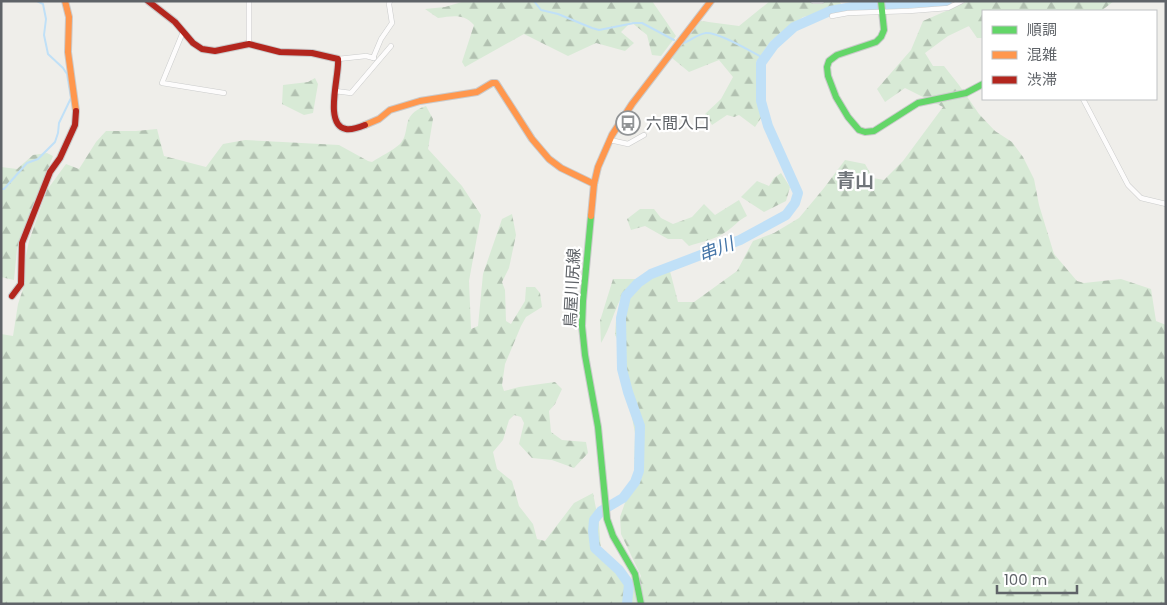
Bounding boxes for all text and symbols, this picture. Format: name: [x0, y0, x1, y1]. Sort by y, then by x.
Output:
legend: [982, 10, 1157, 100]
text: 順調: [1027, 19, 1057, 40]
text: 混雑: [1027, 44, 1057, 65]
text: 渋滞: [1027, 69, 1057, 90]
bus stop icon: 六間入口: [615, 110, 641, 136]
place label: 六間入口: [646, 112, 710, 135]
district label: 青山: [836, 167, 874, 194]
water label: 串川: [695, 230, 739, 267]
street label: 鳥屋川尻線: [558, 247, 586, 329]
scale bar: [997, 562, 1077, 594]
text: 100 m: [1004, 569, 1047, 590]

